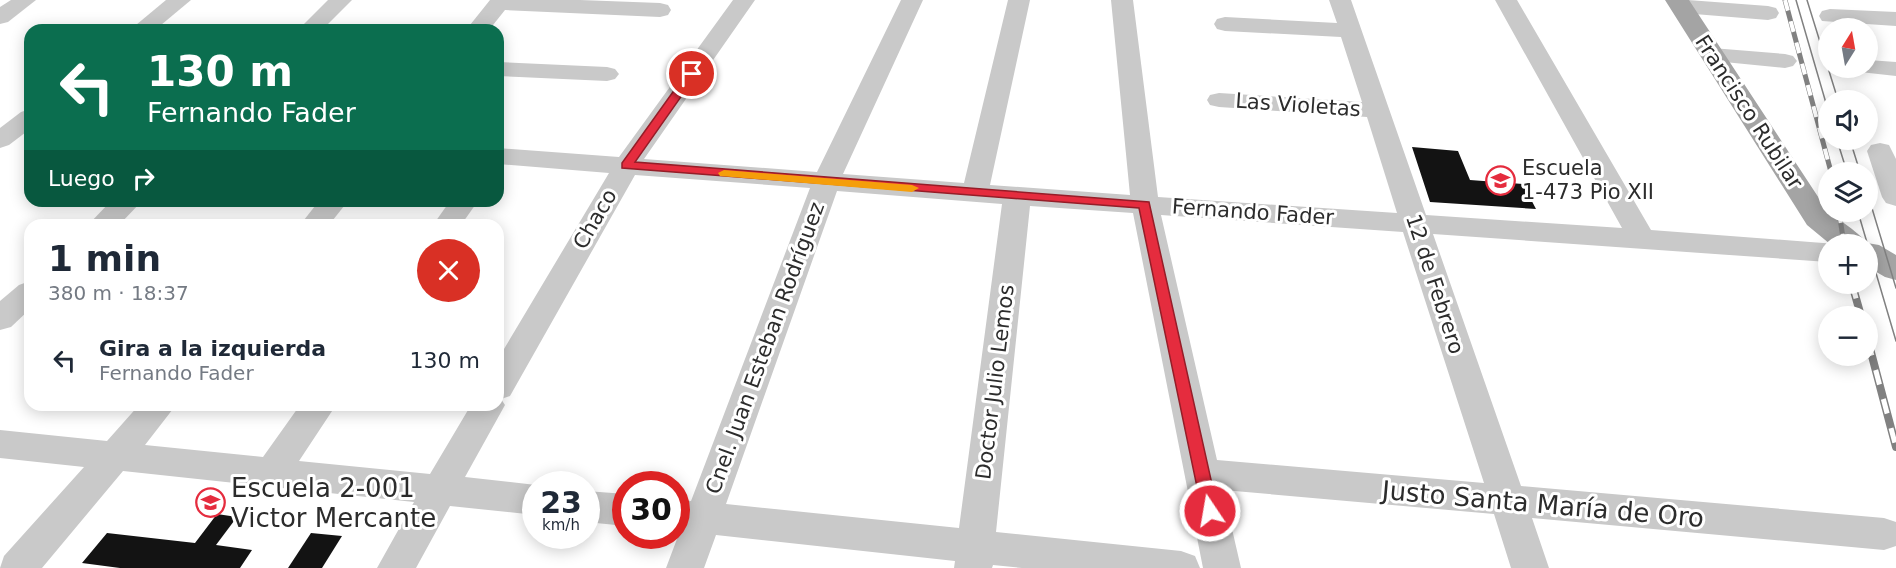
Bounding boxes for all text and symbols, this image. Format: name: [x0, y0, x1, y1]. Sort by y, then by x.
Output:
north arrow: [1818, 18, 1878, 78]
map controls: [1818, 18, 1878, 366]
street label: Francisco Rubilar: [1690, 31, 1808, 194]
text: 130 m: [147, 47, 293, 96]
icon: left: [48, 48, 126, 126]
pin: [666, 48, 717, 99]
icon: arrive: [675, 57, 708, 90]
street label: Las Violetas: [1235, 89, 1361, 121]
button: sound: [1818, 90, 1878, 150]
text: Fernando Fader: [147, 97, 356, 128]
place label: Escuela 1-473 Pio XII: [1522, 156, 1654, 204]
icon: right: [127, 162, 160, 195]
button: layers: [1818, 162, 1878, 222]
school or university icon: Escuela 1-473 Pio XII: [1485, 164, 1517, 196]
text: Luego: [48, 166, 115, 191]
street label: Chaco: [568, 185, 622, 253]
street label: Fernando Fader: [1171, 194, 1335, 230]
street label: Cnel. Juan Esteban Rodríguez: [701, 199, 829, 497]
street label: 12 de Febrero: [1401, 211, 1469, 357]
button: +: [1818, 234, 1878, 294]
text: 1 min: [48, 238, 161, 279]
button: close: [417, 239, 480, 302]
text: 380 m · 18:37: [48, 281, 189, 305]
street label: Doctor Julio Lemos: [971, 283, 1019, 481]
button: −: [1818, 306, 1878, 366]
text: Gira a la izquierda: [99, 336, 326, 361]
icon: left: [48, 344, 81, 377]
text: 130 m: [410, 348, 480, 373]
text: Fernando Fader: [99, 361, 254, 385]
speed limit sign: 30: [612, 471, 690, 549]
place label: Escuela 2-001 Victor Mercante: [231, 473, 436, 533]
street label: Justo Santa María de Oro: [1379, 475, 1705, 533]
position arrow: [1178, 479, 1242, 543]
text: 23: [540, 485, 582, 520]
school or university icon: Escuela 2-001 Victor Mercante: [194, 487, 226, 519]
text: km/h: [542, 516, 580, 534]

